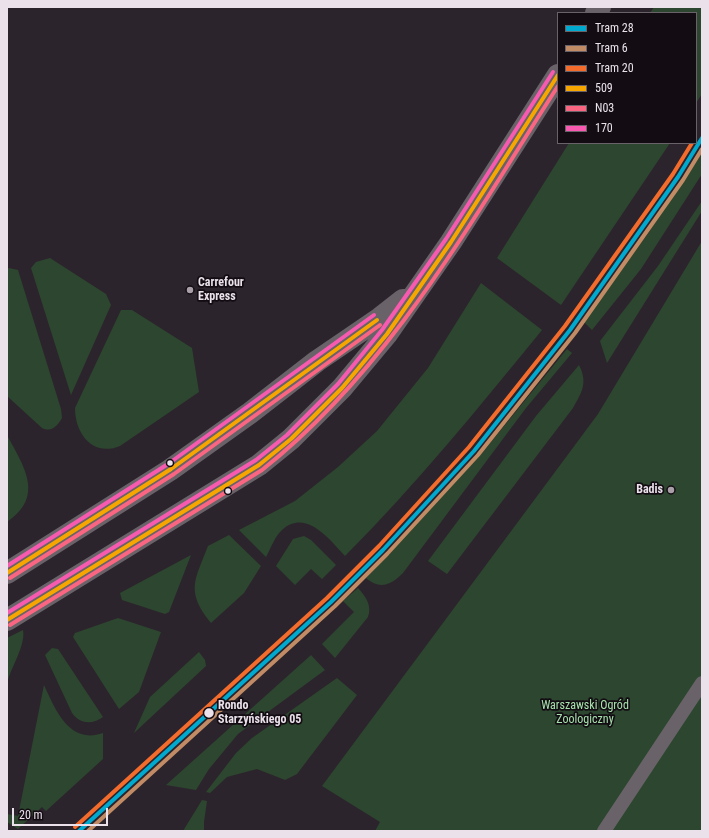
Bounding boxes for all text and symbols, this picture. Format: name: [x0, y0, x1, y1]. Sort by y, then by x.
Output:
legend: [557, 12, 697, 144]
text: Tram 28: [595, 21, 634, 35]
text: Tram 6: [595, 41, 628, 55]
text: Tram 20: [595, 61, 634, 75]
text: 509: [595, 81, 613, 95]
text: N03: [595, 101, 614, 115]
text: 170: [595, 121, 613, 135]
place label: Carrefour Express: [198, 276, 244, 304]
marker: Carrefour Express: [185, 285, 195, 295]
unlabelled marker: [165, 458, 175, 468]
place label: Badis: [636, 483, 663, 497]
marker: Badis: [666, 485, 676, 495]
unlabelled marker: [223, 486, 233, 496]
place label: Rondo Starzyńskiego 05: [218, 699, 301, 727]
park label: Warszawski Ogród Zoologiczny: [541, 699, 629, 727]
marker: Rondo Starzyńskiego 05: [202, 706, 216, 720]
scale bar: [14, 800, 110, 826]
text: 20 m: [19, 808, 43, 822]

